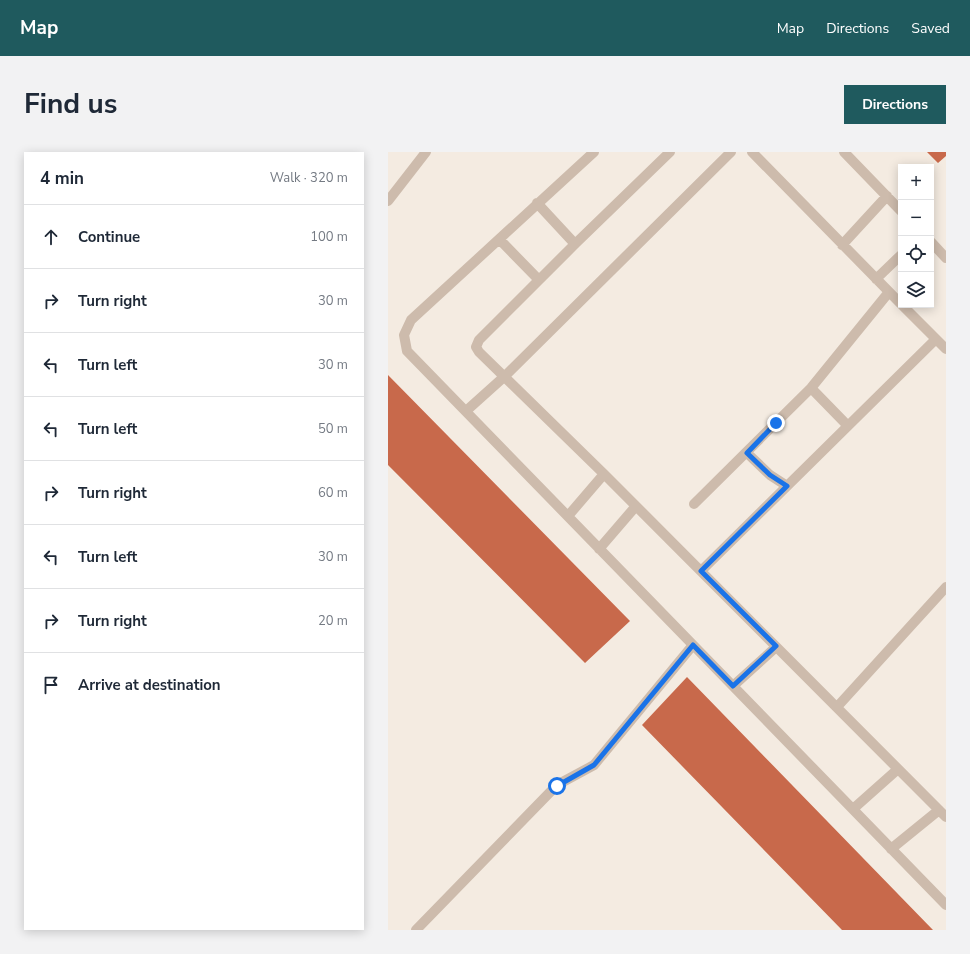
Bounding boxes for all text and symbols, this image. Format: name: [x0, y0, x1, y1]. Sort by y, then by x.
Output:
text: Map: [20, 15, 58, 41]
text: Map: [777, 19, 804, 38]
text: Directions: [826, 19, 889, 38]
text: Saved: [911, 19, 950, 38]
text: Find us: [24, 85, 118, 123]
button: Directions: [844, 85, 946, 124]
map controls: [898, 164, 934, 308]
button: +: [898, 164, 934, 200]
text: 4 min: [40, 167, 84, 190]
text: Walk · 320 m: [270, 169, 348, 187]
button: −: [898, 200, 934, 236]
icon: ahead: [40, 226, 62, 248]
text: Continue: [78, 227, 140, 247]
text: 100 m: [310, 228, 348, 246]
button: locate: [898, 236, 934, 272]
button: layers: [898, 272, 934, 308]
icon: right: [40, 290, 62, 312]
text: Turn right: [78, 291, 147, 311]
text: 30 m: [318, 292, 348, 310]
icon: left: [40, 354, 62, 376]
text: Turn left: [78, 355, 137, 375]
text: 30 m: [318, 356, 348, 374]
route end: [767, 414, 785, 432]
icon: left: [40, 418, 62, 440]
text: Turn left: [78, 419, 137, 439]
text: 50 m: [318, 420, 348, 438]
icon: right: [40, 482, 62, 504]
text: Turn right: [78, 483, 147, 503]
text: 60 m: [318, 484, 348, 502]
icon: left: [40, 546, 62, 568]
text: Turn left: [78, 547, 137, 567]
text: 30 m: [318, 548, 348, 566]
icon: right: [40, 610, 62, 632]
text: Turn right: [78, 611, 147, 631]
text: 20 m: [318, 612, 348, 630]
icon: arrive: [40, 674, 62, 696]
text: Arrive at destination: [78, 675, 221, 695]
route start: [548, 777, 566, 795]

